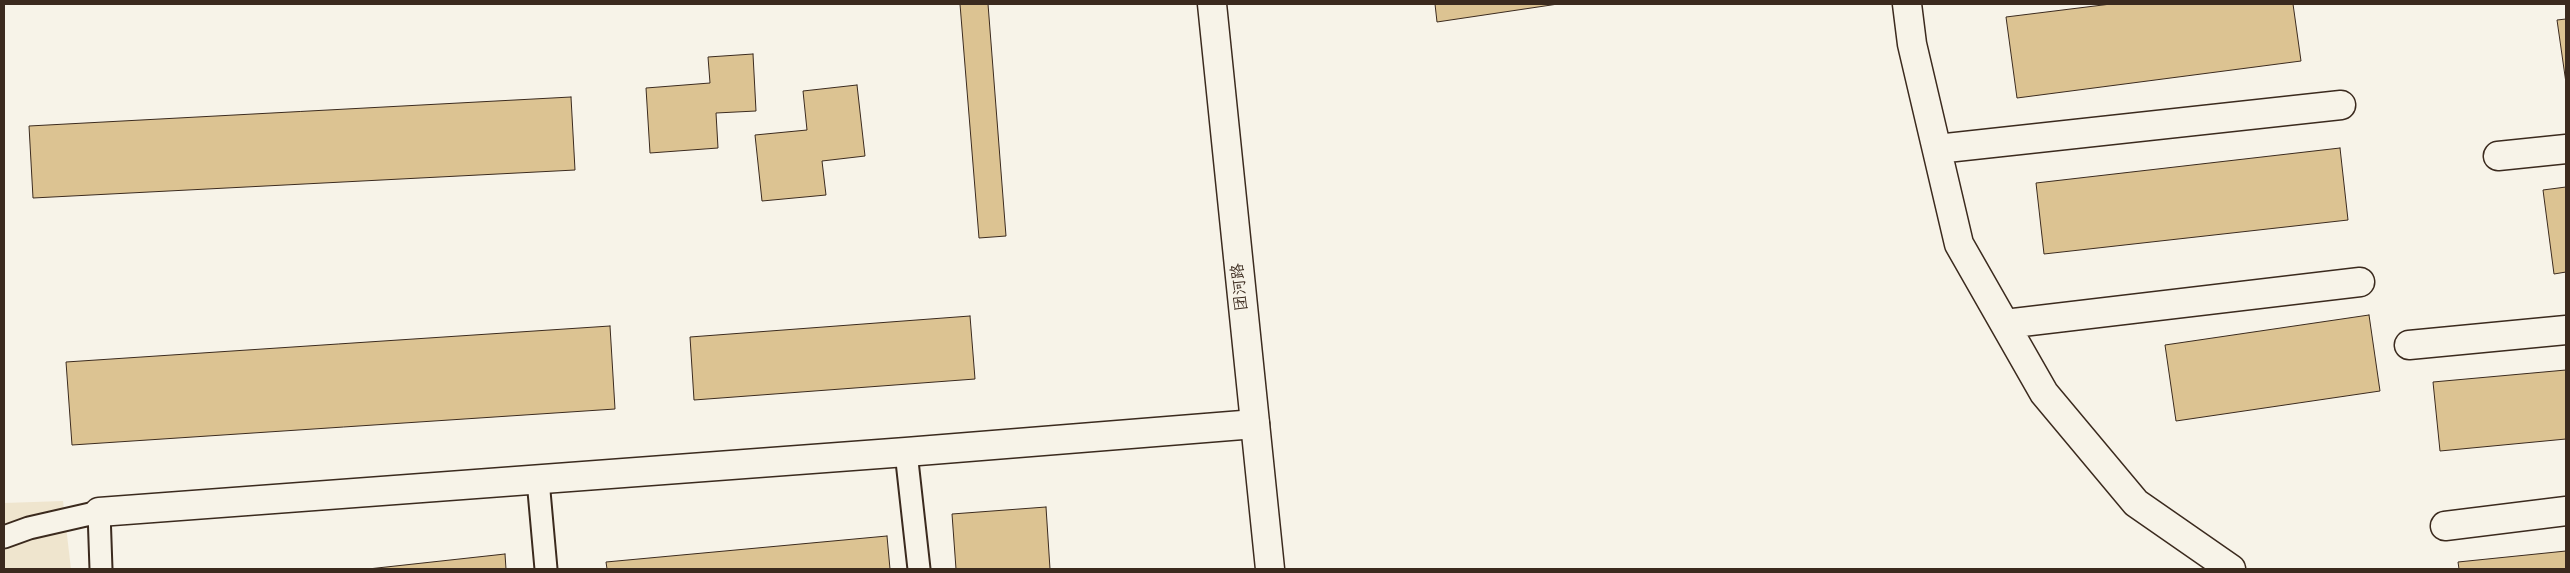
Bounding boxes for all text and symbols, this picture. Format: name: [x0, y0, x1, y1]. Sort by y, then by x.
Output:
street label: 团河路: [1229, 262, 1253, 312]

